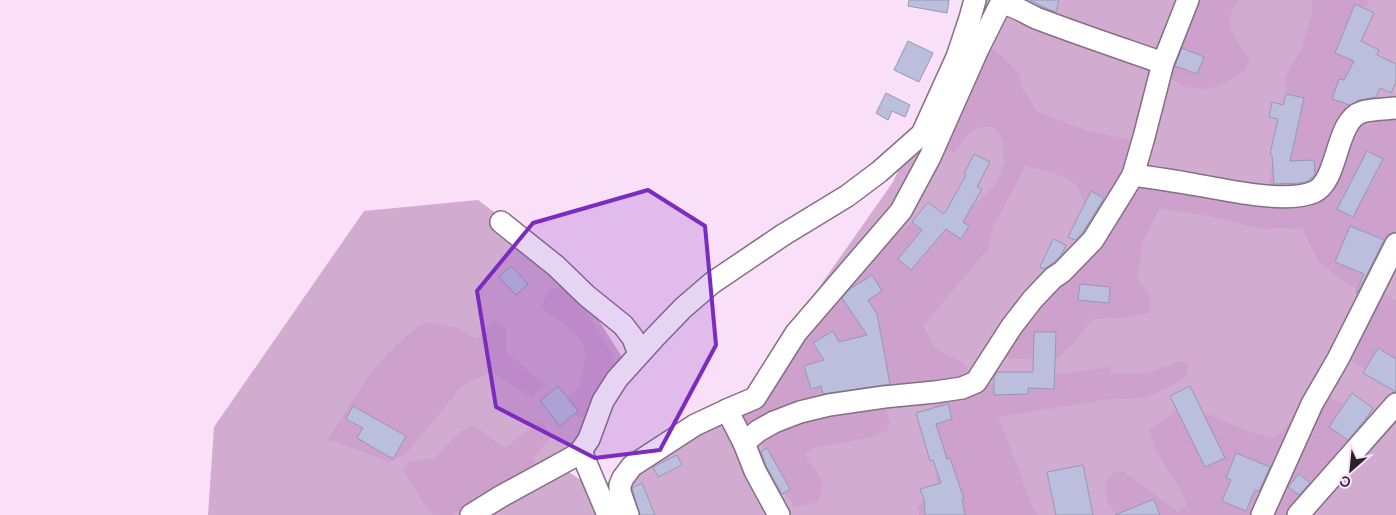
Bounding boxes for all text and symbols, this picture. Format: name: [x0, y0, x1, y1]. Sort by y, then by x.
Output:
north arrow: [1326, 445, 1376, 495]
text: С: [1336, 471, 1354, 493]

